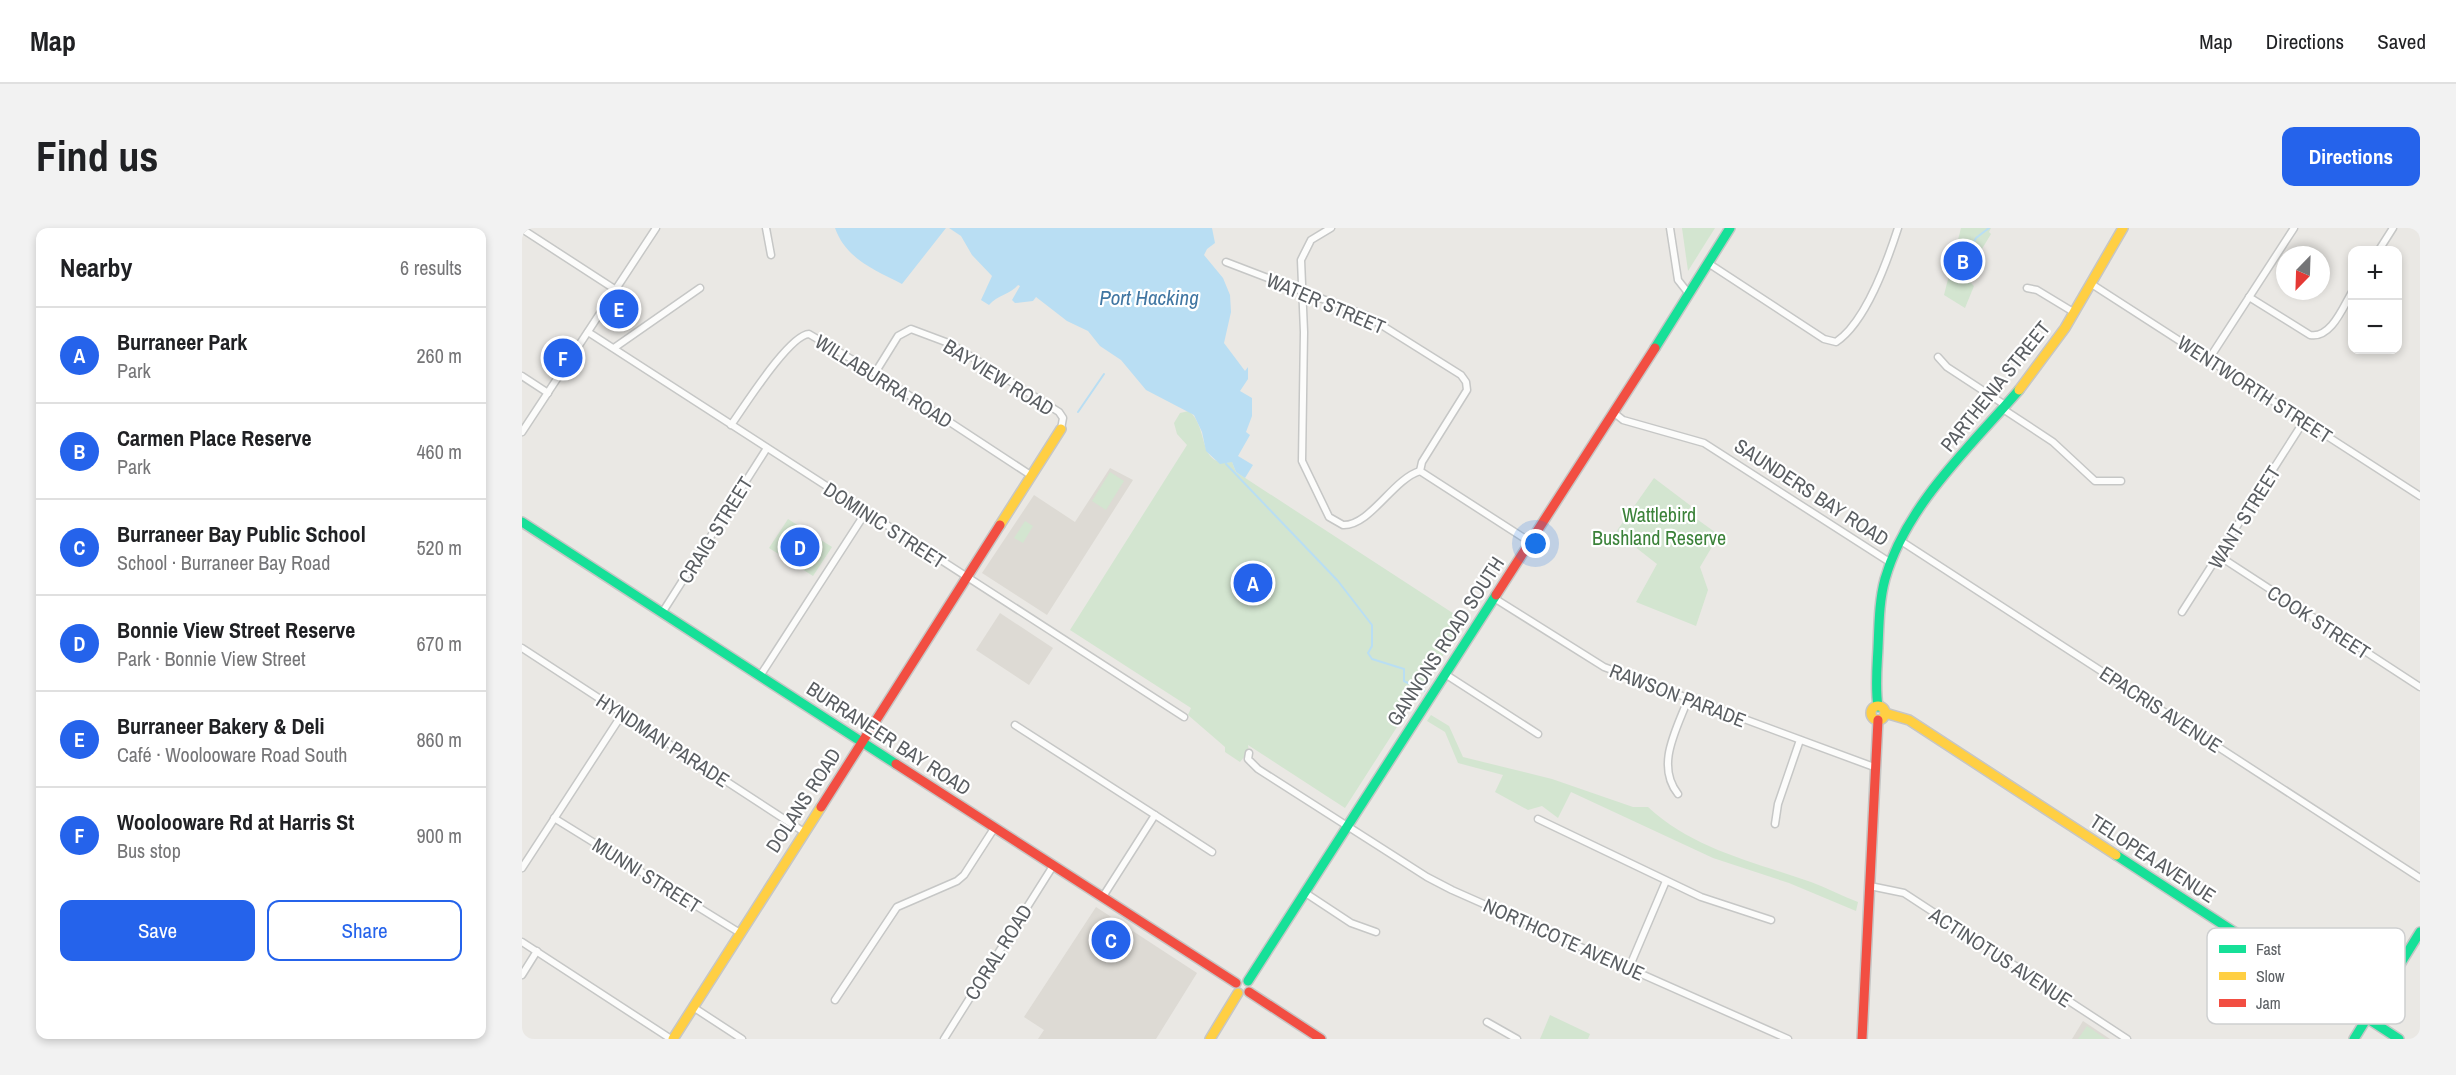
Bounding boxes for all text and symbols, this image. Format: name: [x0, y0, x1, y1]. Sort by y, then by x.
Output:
text: Map: [30, 22, 76, 60]
text: Map: [2199, 27, 2233, 56]
text: Directions: [2266, 27, 2344, 56]
text: Saved: [2377, 27, 2426, 56]
button: Directions: [2282, 127, 2420, 186]
text: Find us: [36, 128, 158, 184]
pin: B: [1944, 238, 1982, 284]
north arrow: [2276, 246, 2330, 300]
map controls: [2348, 246, 2402, 354]
button: +: [2348, 246, 2402, 300]
text: Nearby: [60, 250, 132, 285]
text: 6 results: [400, 254, 462, 281]
street label: WATER STREET: [1262, 266, 1390, 340]
water label: Port Hacking: [1099, 283, 1199, 312]
pin: E: [600, 286, 638, 332]
button: −: [2348, 300, 2402, 354]
street label: PARTHENIA STREET: [1934, 315, 2056, 457]
text: Burraneer Park: [117, 327, 247, 357]
street label: WILLABURRA ROAD: [810, 328, 958, 434]
street label: WENTWORTH STREET: [2173, 329, 2337, 449]
street label: BAYVIEW ROAD: [939, 332, 1059, 422]
pin: F: [544, 336, 582, 380]
text: A: [74, 342, 85, 369]
text: 260 m: [416, 342, 462, 369]
text: Park: [117, 357, 151, 384]
text: Carmen Place Reserve: [117, 423, 312, 453]
street label: SAUNDERS BAY ROAD: [1730, 432, 1894, 552]
text: B: [74, 438, 85, 465]
text: 460 m: [416, 438, 462, 465]
text: Park: [117, 453, 151, 480]
street label: WANT STREET: [2202, 460, 2286, 574]
street label: CRAIG STREET: [671, 471, 759, 589]
street label: DOMINIC STREET: [819, 475, 951, 575]
park label: Wattlebird Bushland Reserve: [1592, 501, 1726, 551]
text: Burraneer Bay Public School: [117, 519, 366, 549]
pin: D: [780, 524, 820, 570]
your location: [1521, 529, 1550, 558]
text: C: [74, 534, 85, 561]
text: 520 m: [416, 534, 462, 561]
text: School · Burraneer Bay Road: [117, 549, 330, 576]
street label: GANNONS ROAD SOUTH: [1380, 551, 1510, 731]
pin: A: [1234, 560, 1272, 606]
street label: COOK STREET: [2262, 579, 2376, 665]
text: Bonnie View Street Reserve: [117, 615, 355, 645]
text: D: [74, 630, 85, 657]
text: 670 m: [416, 630, 462, 657]
text: Park · Bonnie View Street: [117, 645, 305, 672]
street label: RAWSON PARADE: [1606, 657, 1750, 733]
street label: EPACRIS AVENUE: [2095, 659, 2227, 759]
street label: BURRANEER BAY ROAD: [802, 675, 976, 801]
street label: HYNDMAN PARADE: [591, 687, 735, 793]
text: Burraneer Bakery & Deli: [117, 711, 325, 741]
text: E: [74, 726, 85, 753]
text: 860 m: [416, 726, 462, 753]
text: Café · Woolooware Road South: [117, 741, 347, 768]
street label: DOLANS ROAD: [759, 743, 847, 857]
text: Woolooware Rd at Harris St: [117, 807, 354, 837]
street label: TELOPEA AVENUE: [2085, 807, 2221, 909]
text: F: [74, 822, 85, 849]
text: 900 m: [416, 822, 462, 849]
street label: MUNNI STREET: [588, 831, 706, 919]
text: Bus stop: [117, 837, 181, 864]
street label: NORTHCOTE AVENUE: [1479, 891, 1649, 987]
street label: CORAL ROAD: [958, 899, 1038, 1005]
button: Save: [60, 900, 255, 961]
button: Share: [267, 900, 462, 961]
street label: ACTINOTUS AVENUE: [1924, 900, 2077, 1013]
pin: C: [1092, 918, 1130, 962]
legend: [2207, 928, 2405, 1024]
text: Fast: [2256, 938, 2281, 960]
text: Slow: [2256, 965, 2285, 987]
text: Jam: [2256, 992, 2281, 1014]

